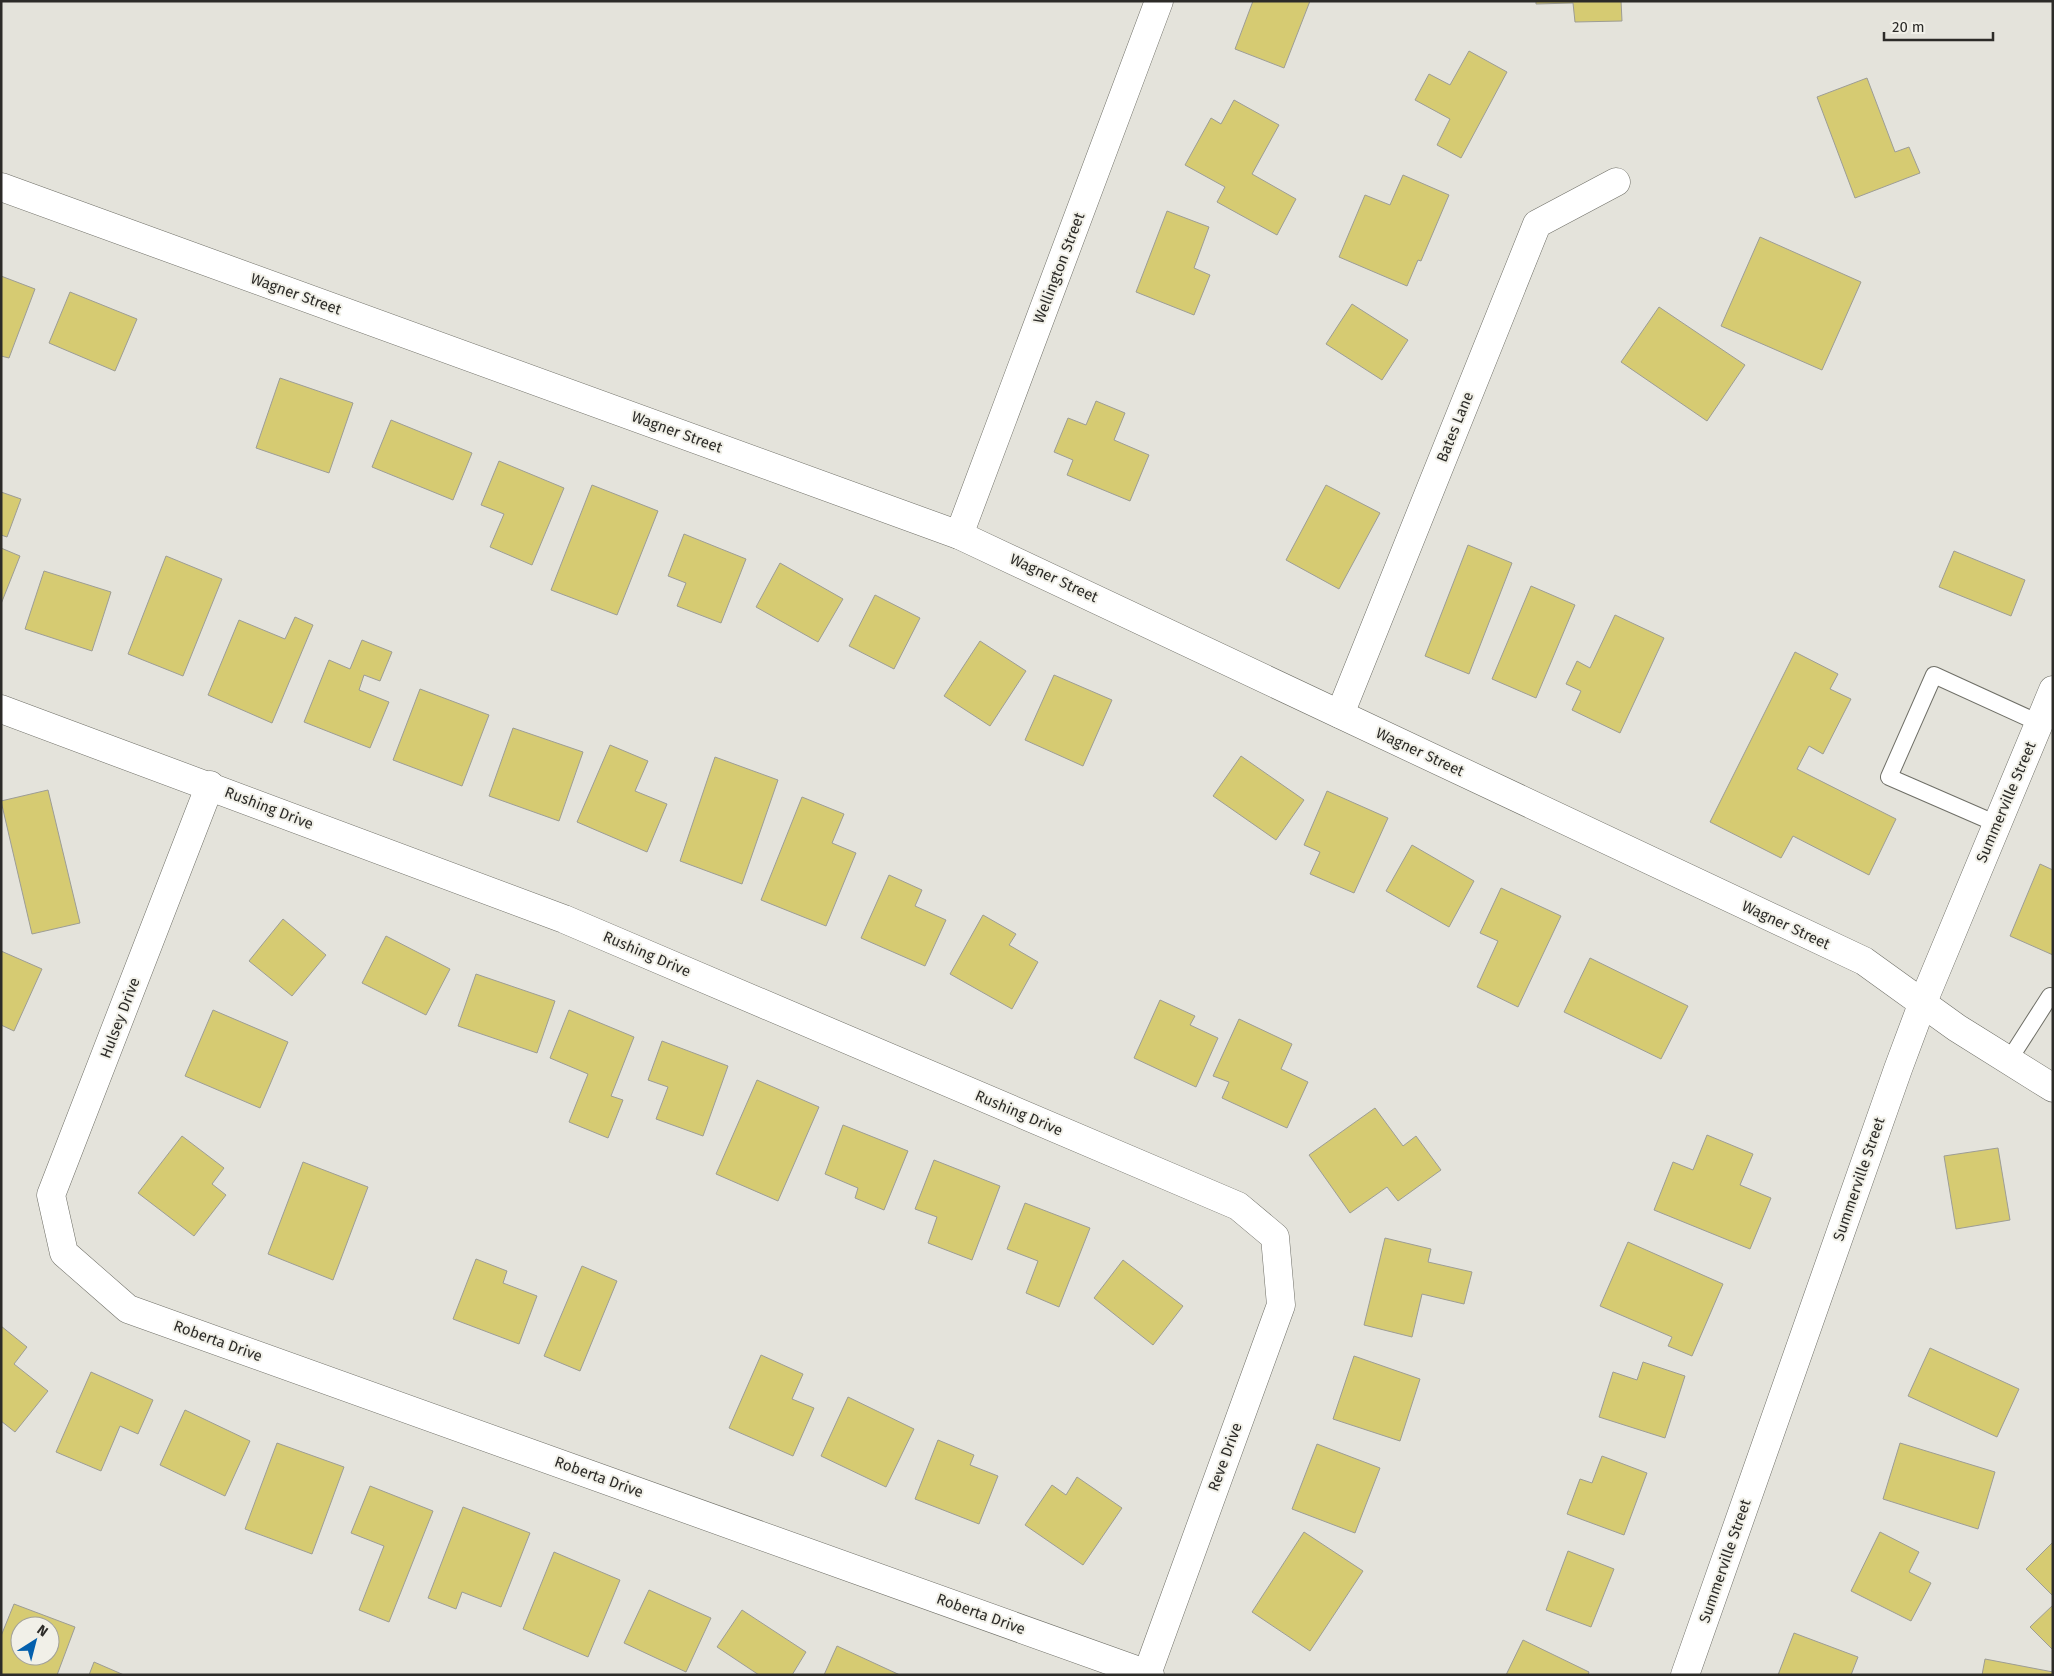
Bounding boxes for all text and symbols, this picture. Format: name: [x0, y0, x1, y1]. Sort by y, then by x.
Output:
scale bar: [1884, 10, 1993, 42]
text: 20 m: [1892, 18, 1925, 36]
street label: Wellington Street: [1030, 209, 1089, 326]
street label: Wagner Street: [248, 269, 344, 319]
street label: Bates Lane: [1433, 389, 1477, 465]
street label: Wagner Street: [629, 407, 725, 457]
street label: Wagner Street: [1007, 550, 1101, 607]
street label: Wagner Street: [1373, 724, 1467, 781]
street label: Summerville Street: [1972, 738, 2040, 865]
street label: Rushing Drive: [222, 783, 316, 833]
street label: Wagner Street: [1739, 897, 1833, 954]
street label: Rushing Drive: [600, 927, 694, 981]
street label: Hulsey Drive: [96, 975, 144, 1061]
street label: Rushing Drive: [972, 1086, 1066, 1140]
street label: Summerville Street: [1829, 1114, 1889, 1243]
street label: Roberta Drive: [171, 1317, 265, 1365]
street label: Reve Drive: [1204, 1420, 1246, 1494]
street label: Roberta Drive: [552, 1453, 646, 1501]
street label: Summerville Street: [1695, 1496, 1755, 1625]
street label: Roberta Drive: [934, 1590, 1028, 1638]
north arrow: [10, 1616, 60, 1666]
text: N: [34, 1621, 51, 1640]

